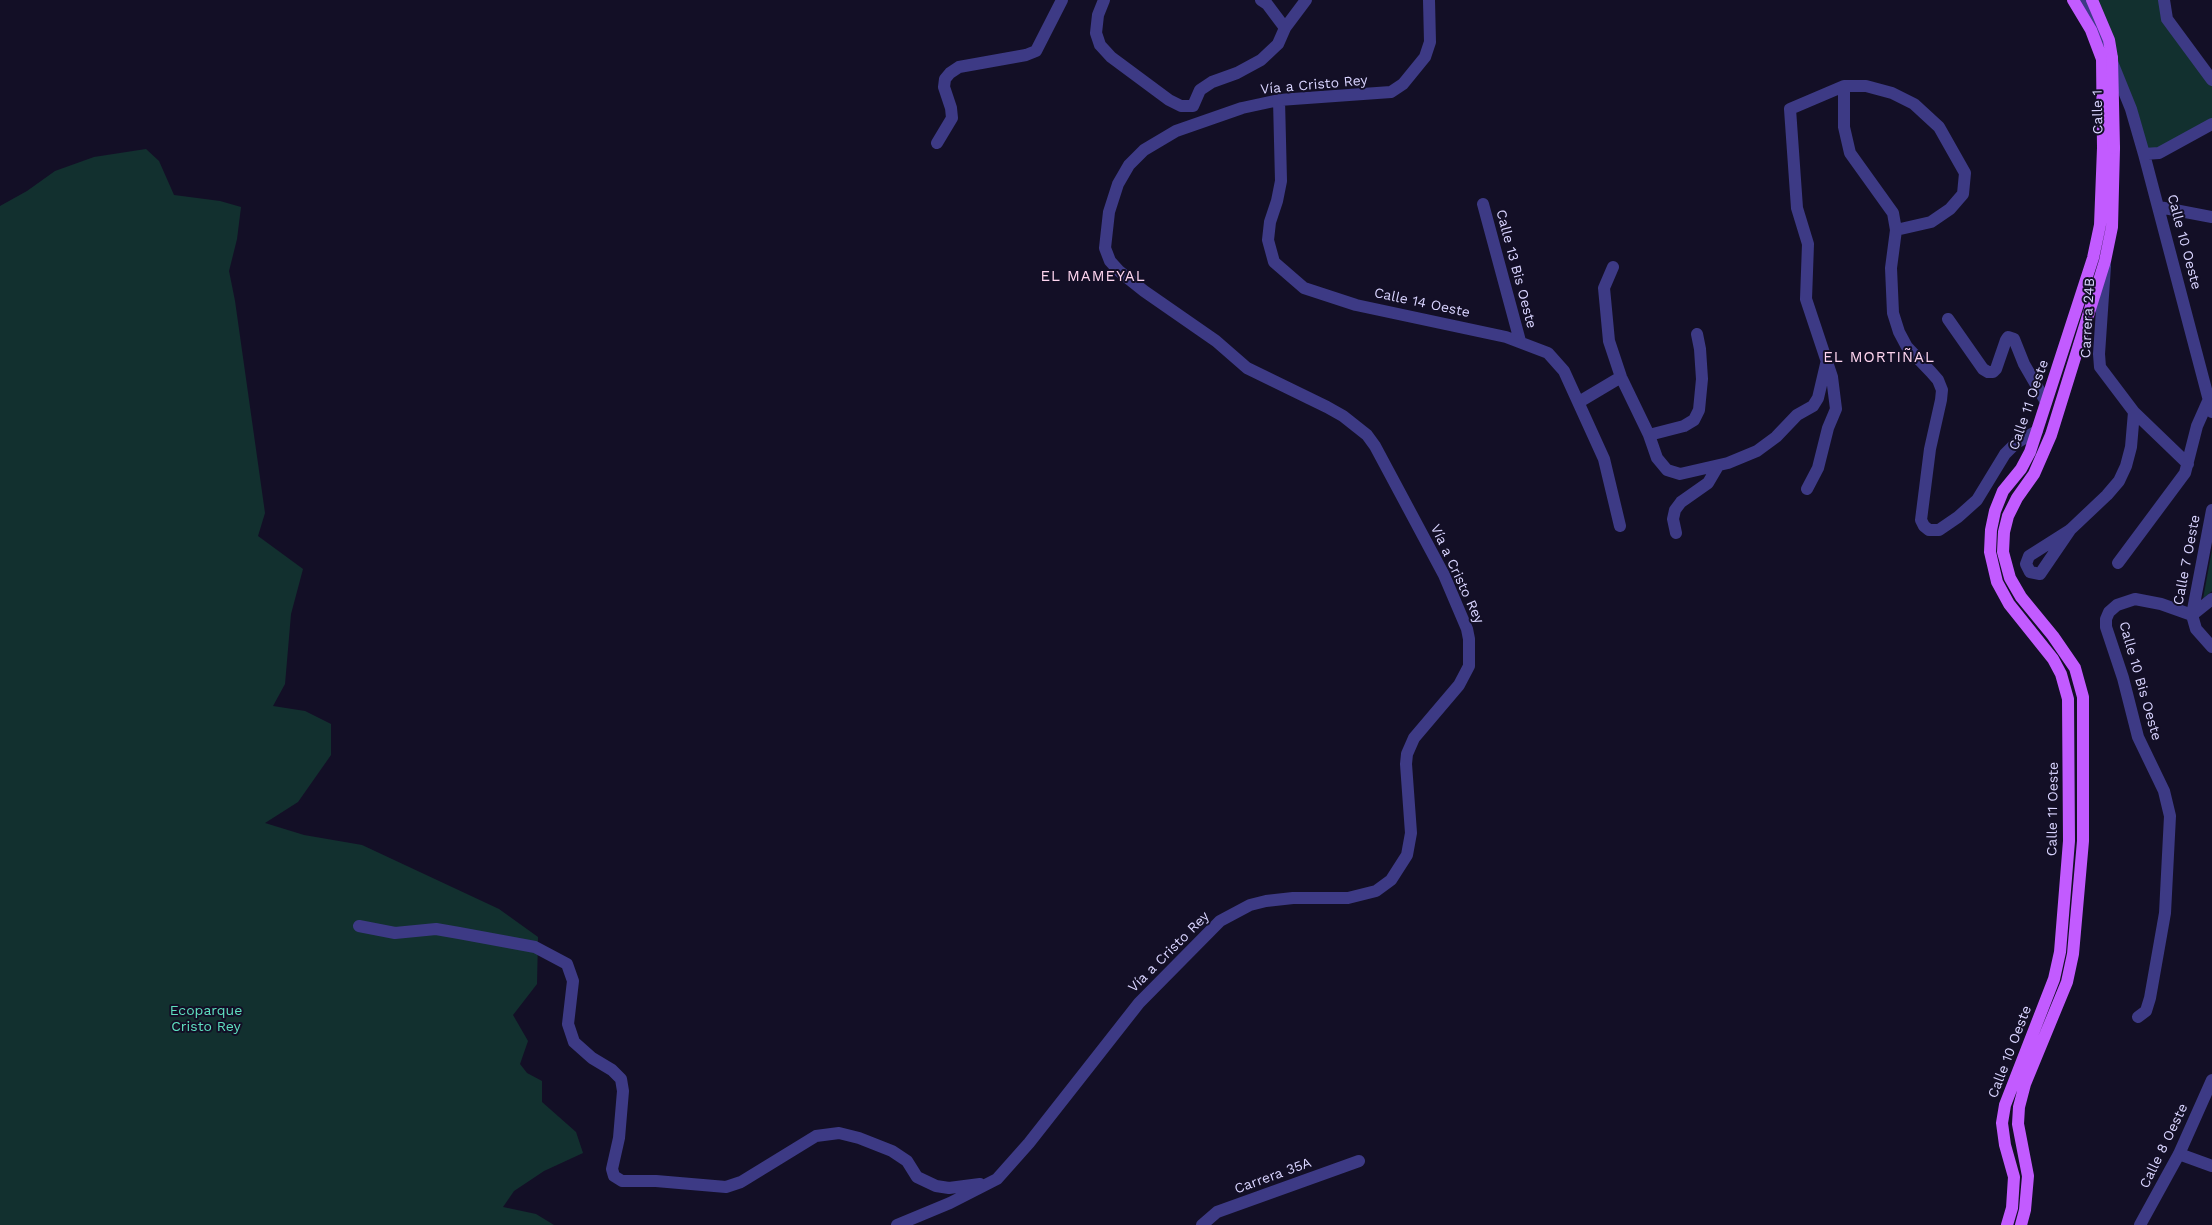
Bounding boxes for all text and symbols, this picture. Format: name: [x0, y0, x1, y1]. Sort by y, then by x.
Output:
street label: Vía a Cristo Rey: [1260, 72, 1368, 98]
street label: Calle 1: [2089, 90, 2107, 134]
street label: Calle 10 Oeste: [2163, 193, 2205, 291]
street label: Calle 13 Bis Oeste: [1492, 208, 1540, 330]
district label: EL MAMEYAL: [1039, 268, 1147, 286]
street label: Carrera 24B: [2078, 277, 2098, 359]
street label: Calle 14 Oeste: [1373, 285, 1471, 321]
district label: EL MORTIÑAL: [1822, 349, 1936, 367]
street label: Calle 11 Oeste: [2006, 358, 2052, 452]
street label: Calle 7 Oeste: [2170, 514, 2204, 606]
street label: Vía a Cristo Rey: [1427, 522, 1487, 626]
street label: Calle 10 Bis Oeste: [2115, 620, 2165, 742]
street label: Calle 11 Oeste: [2044, 762, 2062, 856]
street label: Vía a Cristo Rey: [1125, 908, 1213, 996]
park label: Ecoparque Cristo Rey: [170, 1003, 242, 1036]
street label: Calle 10 Oeste: [1985, 1003, 2035, 1101]
street label: Calle 8 Oeste: [2136, 1101, 2192, 1191]
street label: Carrera 35A: [1232, 1154, 1314, 1198]

